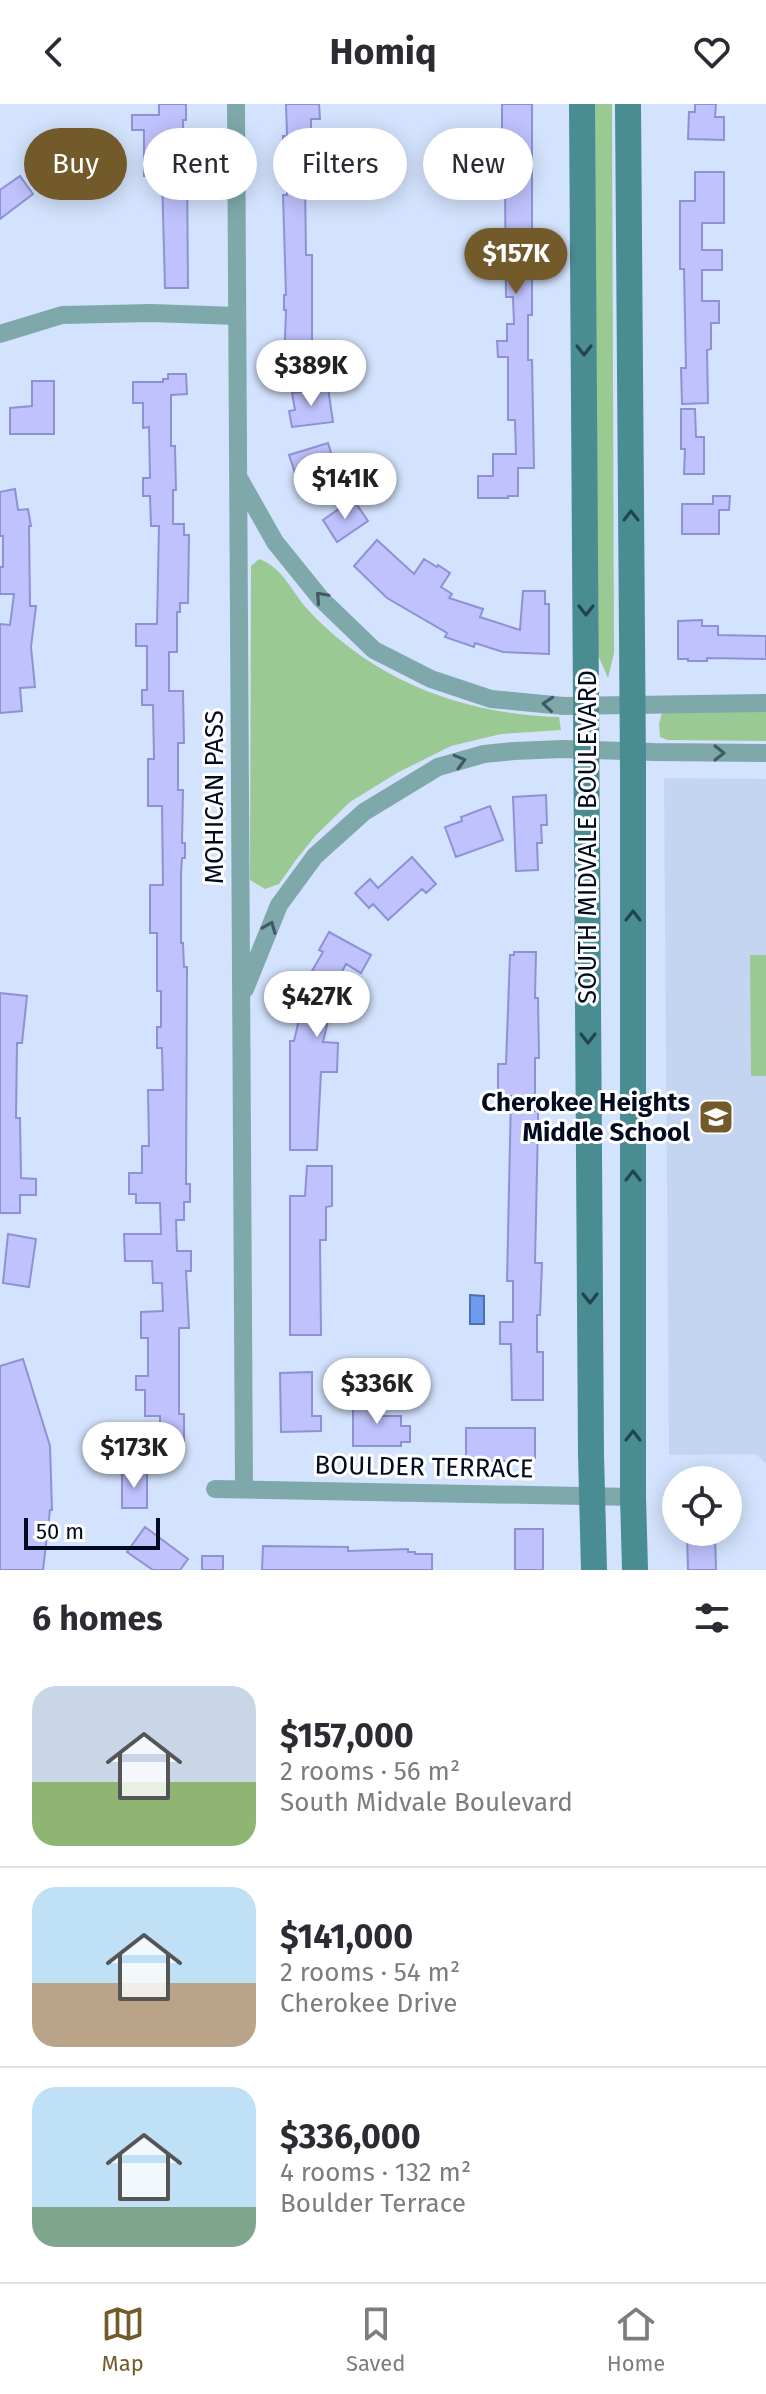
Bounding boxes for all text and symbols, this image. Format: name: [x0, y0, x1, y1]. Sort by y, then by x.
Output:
icon: back: [32, 30, 76, 74]
text: Homiq: [329, 30, 437, 74]
icon: heart: [690, 30, 734, 74]
chip: Buy: [24, 128, 127, 200]
chip: Rent: [143, 128, 257, 200]
chip: Filters: [273, 128, 407, 200]
chip: New: [423, 128, 533, 200]
pin: $157K: [460, 228, 572, 296]
text: $157K: [482, 238, 550, 269]
pin: $389K: [255, 340, 367, 408]
one-way arrow: [575, 344, 593, 357]
text: $389K: [274, 350, 348, 381]
pin: $141K: [289, 453, 401, 521]
text: $141K: [312, 463, 378, 494]
one-way arrow: [622, 509, 640, 522]
one-way arrow: [316, 592, 330, 607]
one-way arrow: [577, 604, 595, 617]
street label: SOUTH MIDVALE BOULEVARD: [572, 670, 603, 1004]
one-way arrow: [541, 696, 554, 713]
street label: MOHICAN PASS: [199, 710, 230, 884]
one-way arrow: [713, 744, 726, 761]
one-way arrow: [453, 753, 467, 770]
one-way arrow: [624, 909, 642, 922]
one-way arrow: [261, 921, 277, 935]
pin: $427K: [261, 971, 373, 1039]
text: $427K: [282, 981, 352, 1012]
one-way arrow: [579, 1032, 597, 1045]
place label: Cherokee Heights Middle School: [481, 1087, 690, 1148]
school or university icon: Cherokee Heights Middle School: [697, 1098, 735, 1136]
one-way arrow: [624, 1169, 642, 1182]
one-way arrow: [581, 1292, 599, 1305]
pin: $336K: [321, 1358, 433, 1426]
text: $336K: [341, 1368, 413, 1399]
pin: $173K: [78, 1422, 190, 1490]
one-way arrow: [624, 1429, 642, 1442]
text: $173K: [100, 1432, 168, 1463]
street label: BOULDER TERRACE: [314, 1450, 534, 1484]
map controls: [662, 1466, 742, 1546]
button: locate: [662, 1466, 742, 1546]
scale bar: [24, 1514, 160, 1550]
text: 50 m: [36, 1518, 84, 1545]
icon: filters: [690, 1596, 734, 1640]
text: 6 homes: [32, 1598, 163, 1639]
text: $157,000: [280, 1715, 414, 1756]
icon: home: [96, 1718, 192, 1814]
text: 2 rooms · 56 m²: [280, 1756, 460, 1787]
text: South Midvale Boulevard: [280, 1787, 573, 1818]
text: $141,000: [280, 1916, 413, 1957]
icon: home: [96, 1919, 192, 2015]
text: 2 rooms · 54 m²: [280, 1957, 460, 1988]
text: Cherokee Drive: [280, 1988, 457, 2019]
text: $336,000: [280, 2116, 421, 2157]
icon: home: [96, 2119, 192, 2215]
text: 4 rooms · 132 m²: [280, 2157, 471, 2188]
text: Boulder Terrace: [280, 2188, 466, 2219]
tab: Map: [101, 2302, 145, 2377]
tab: Saved: [346, 2302, 405, 2377]
tab: Home: [607, 2302, 665, 2377]

